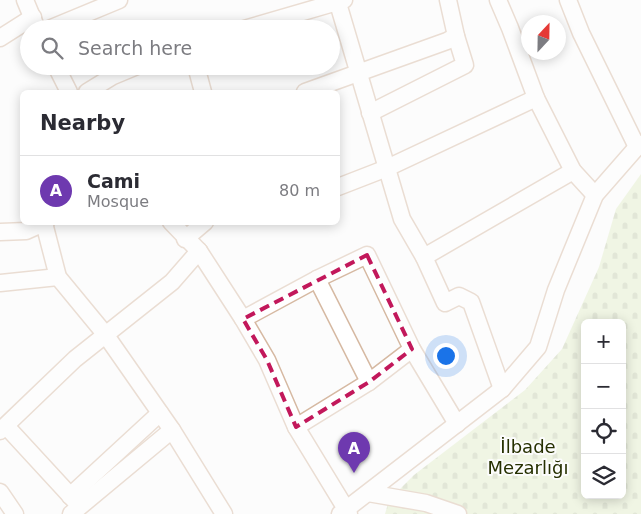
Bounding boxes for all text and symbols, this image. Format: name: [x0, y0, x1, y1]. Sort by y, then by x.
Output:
north arrow: [521, 15, 566, 60]
search box: [20, 20, 340, 75]
icon: search: [38, 34, 66, 62]
text: Search here: [78, 37, 192, 59]
text: Nearby: [40, 111, 125, 135]
text: Cami: [87, 170, 140, 192]
text: A: [50, 181, 62, 200]
text: 80 m: [279, 181, 320, 200]
text: Mosque: [87, 192, 149, 211]
map controls: [581, 319, 626, 499]
button: +: [581, 319, 626, 364]
your location: [433, 343, 459, 369]
button: −: [581, 364, 626, 409]
button: locate: [581, 409, 626, 454]
pin: A: [338, 432, 370, 473]
park label: İlbade Mezarlığı: [488, 436, 568, 478]
button: layers: [581, 454, 626, 499]

